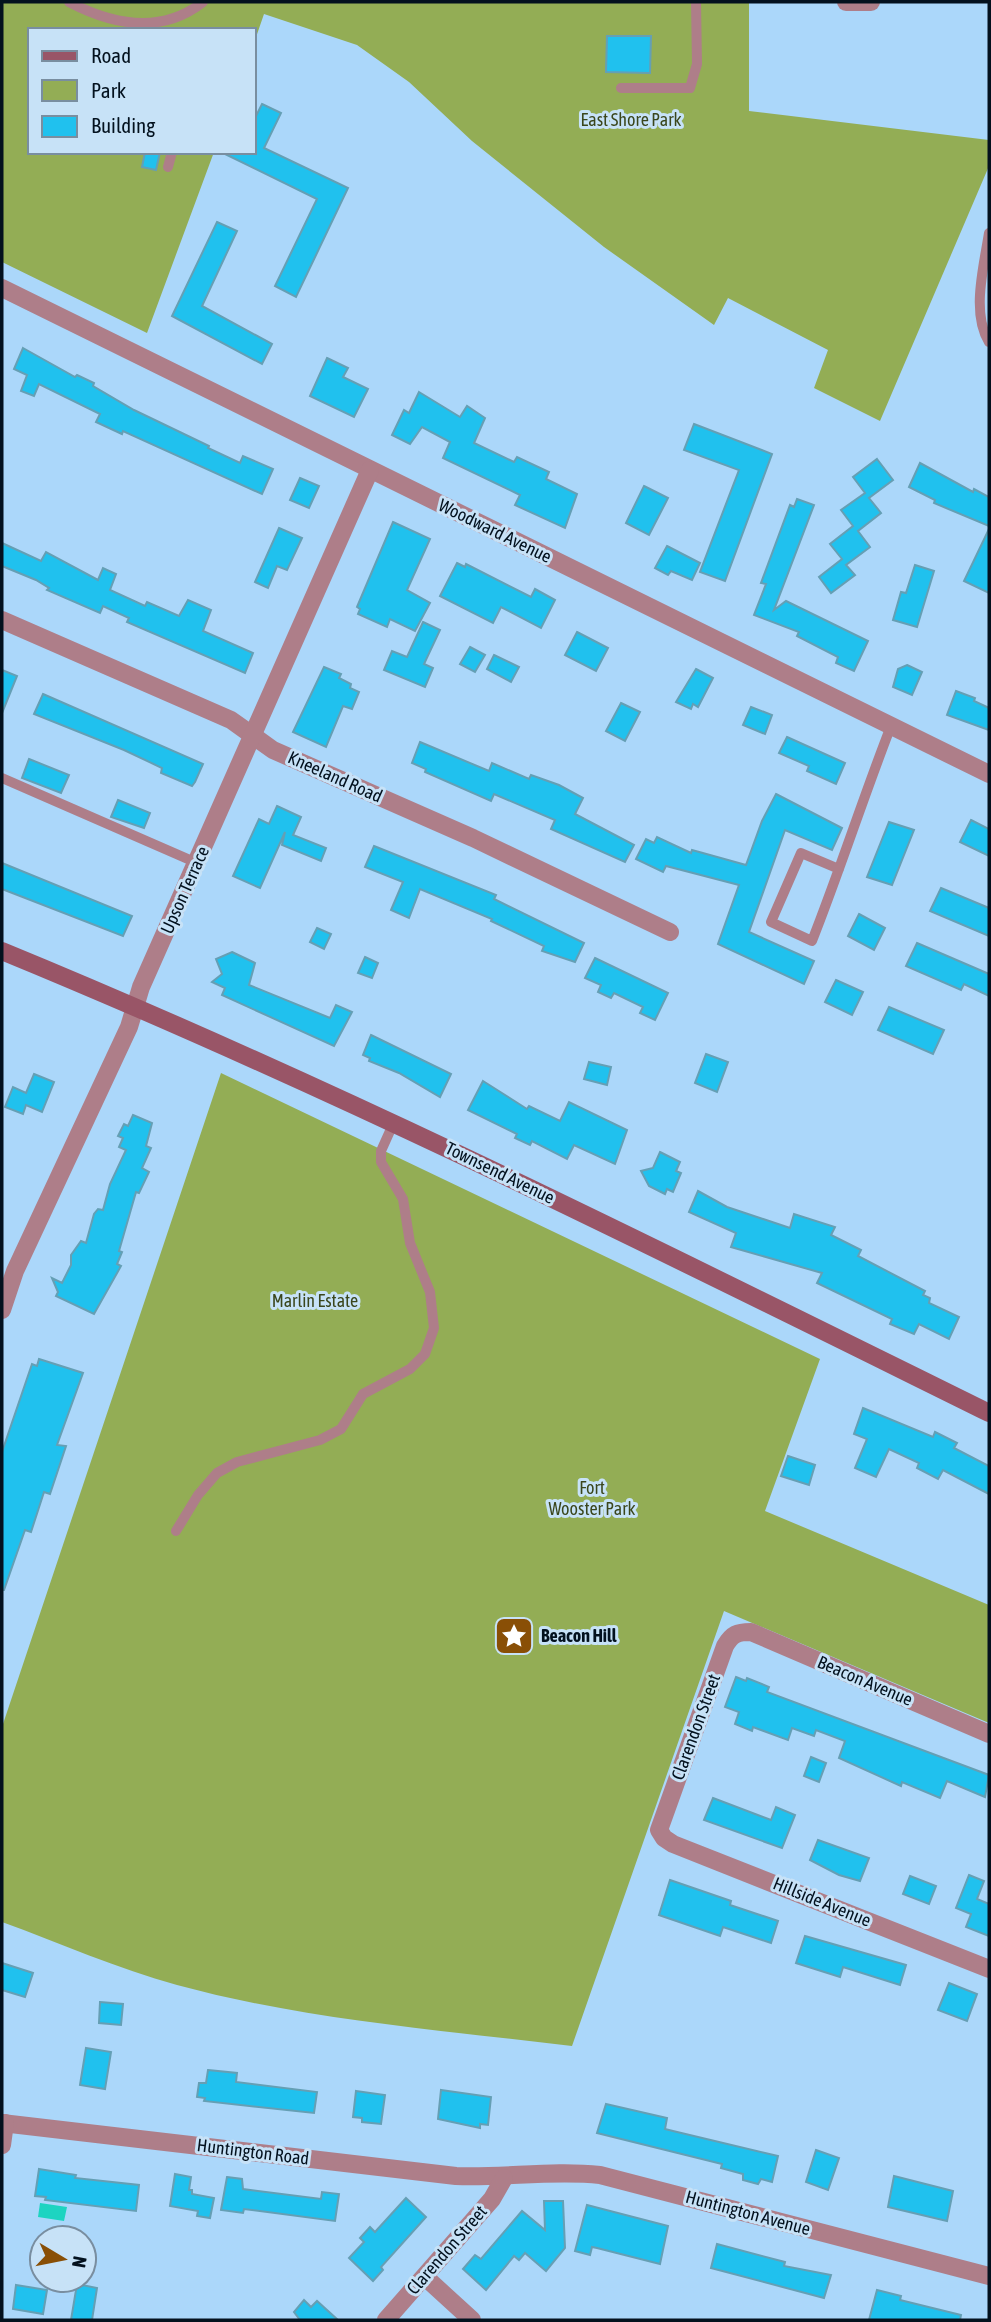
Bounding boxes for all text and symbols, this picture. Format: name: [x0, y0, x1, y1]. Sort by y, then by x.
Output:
legend: [28, 28, 256, 154]
text: Road: [91, 43, 131, 67]
text: Park: [91, 78, 126, 102]
park label: East Shore Park: [581, 109, 681, 130]
text: Building: [91, 113, 155, 137]
street label: Woodward Avenue: [435, 494, 555, 567]
street label: Kneeland Road: [285, 746, 386, 807]
street label: Upson Terrace: [156, 843, 213, 937]
street label: Townsend Avenue: [442, 1137, 558, 1208]
park label: Marlin Estate: [272, 1290, 358, 1311]
park label: Fort Wooster Park: [549, 1477, 635, 1519]
place icon: Beacon Hill: [493, 1615, 535, 1657]
place label: Beacon Hill: [541, 1625, 617, 1646]
street label: Beacon Avenue: [815, 1651, 916, 1710]
street label: Clarendon Street: [667, 1671, 724, 1783]
street label: Hillside Avenue: [770, 1872, 874, 1931]
street label: Huntington Road: [196, 2134, 310, 2169]
street label: Huntington Avenue: [684, 2186, 813, 2239]
street label: Clarendon Street: [402, 2201, 491, 2299]
north arrow: [28, 2224, 98, 2294]
text: N: [68, 2255, 92, 2269]

